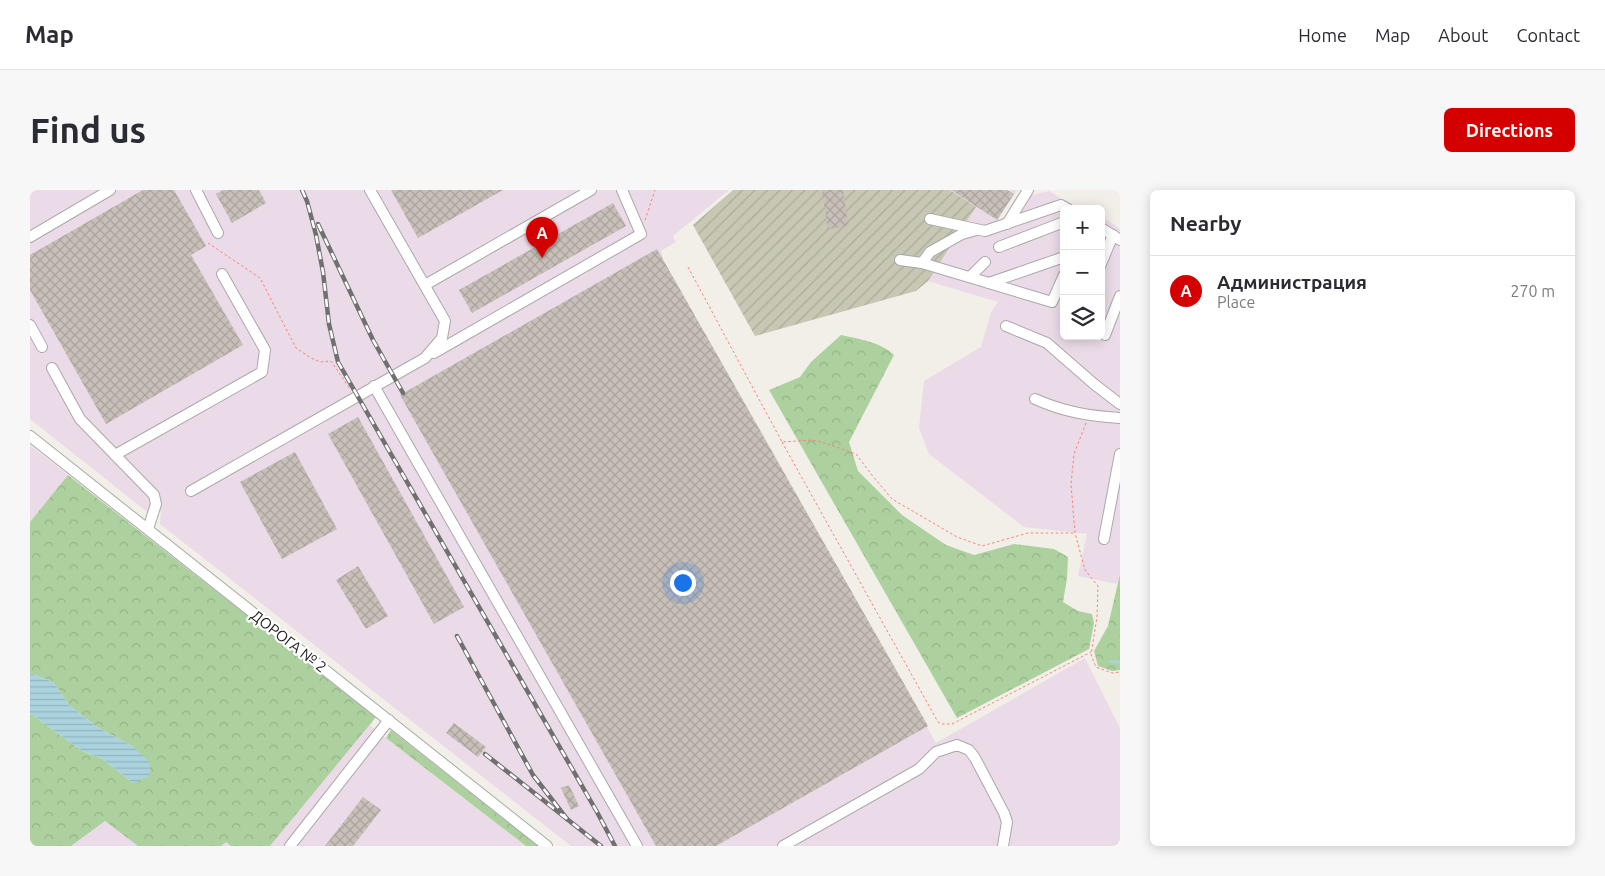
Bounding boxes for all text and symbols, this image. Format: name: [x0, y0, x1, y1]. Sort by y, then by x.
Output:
text: Map: [25, 21, 74, 48]
text: Home: [1298, 25, 1347, 45]
text: Map: [1375, 25, 1410, 45]
text: About: [1438, 25, 1488, 45]
text: Contact: [1516, 25, 1580, 45]
button: Directions: [1444, 108, 1575, 152]
text: Find us: [30, 110, 146, 150]
map controls: [1060, 205, 1105, 340]
button: +: [1060, 205, 1105, 250]
text: Nearby: [1170, 211, 1241, 235]
pin: A: [526, 217, 558, 258]
button: −: [1060, 250, 1105, 295]
text: Администрация: [1217, 271, 1367, 293]
text: A: [1180, 282, 1192, 300]
text: 270 m: [1510, 282, 1555, 300]
text: Place: [1217, 293, 1255, 311]
button: layers: [1060, 295, 1105, 340]
your location: [670, 570, 696, 596]
street label: ДОРОГА № 2: [248, 606, 330, 676]

